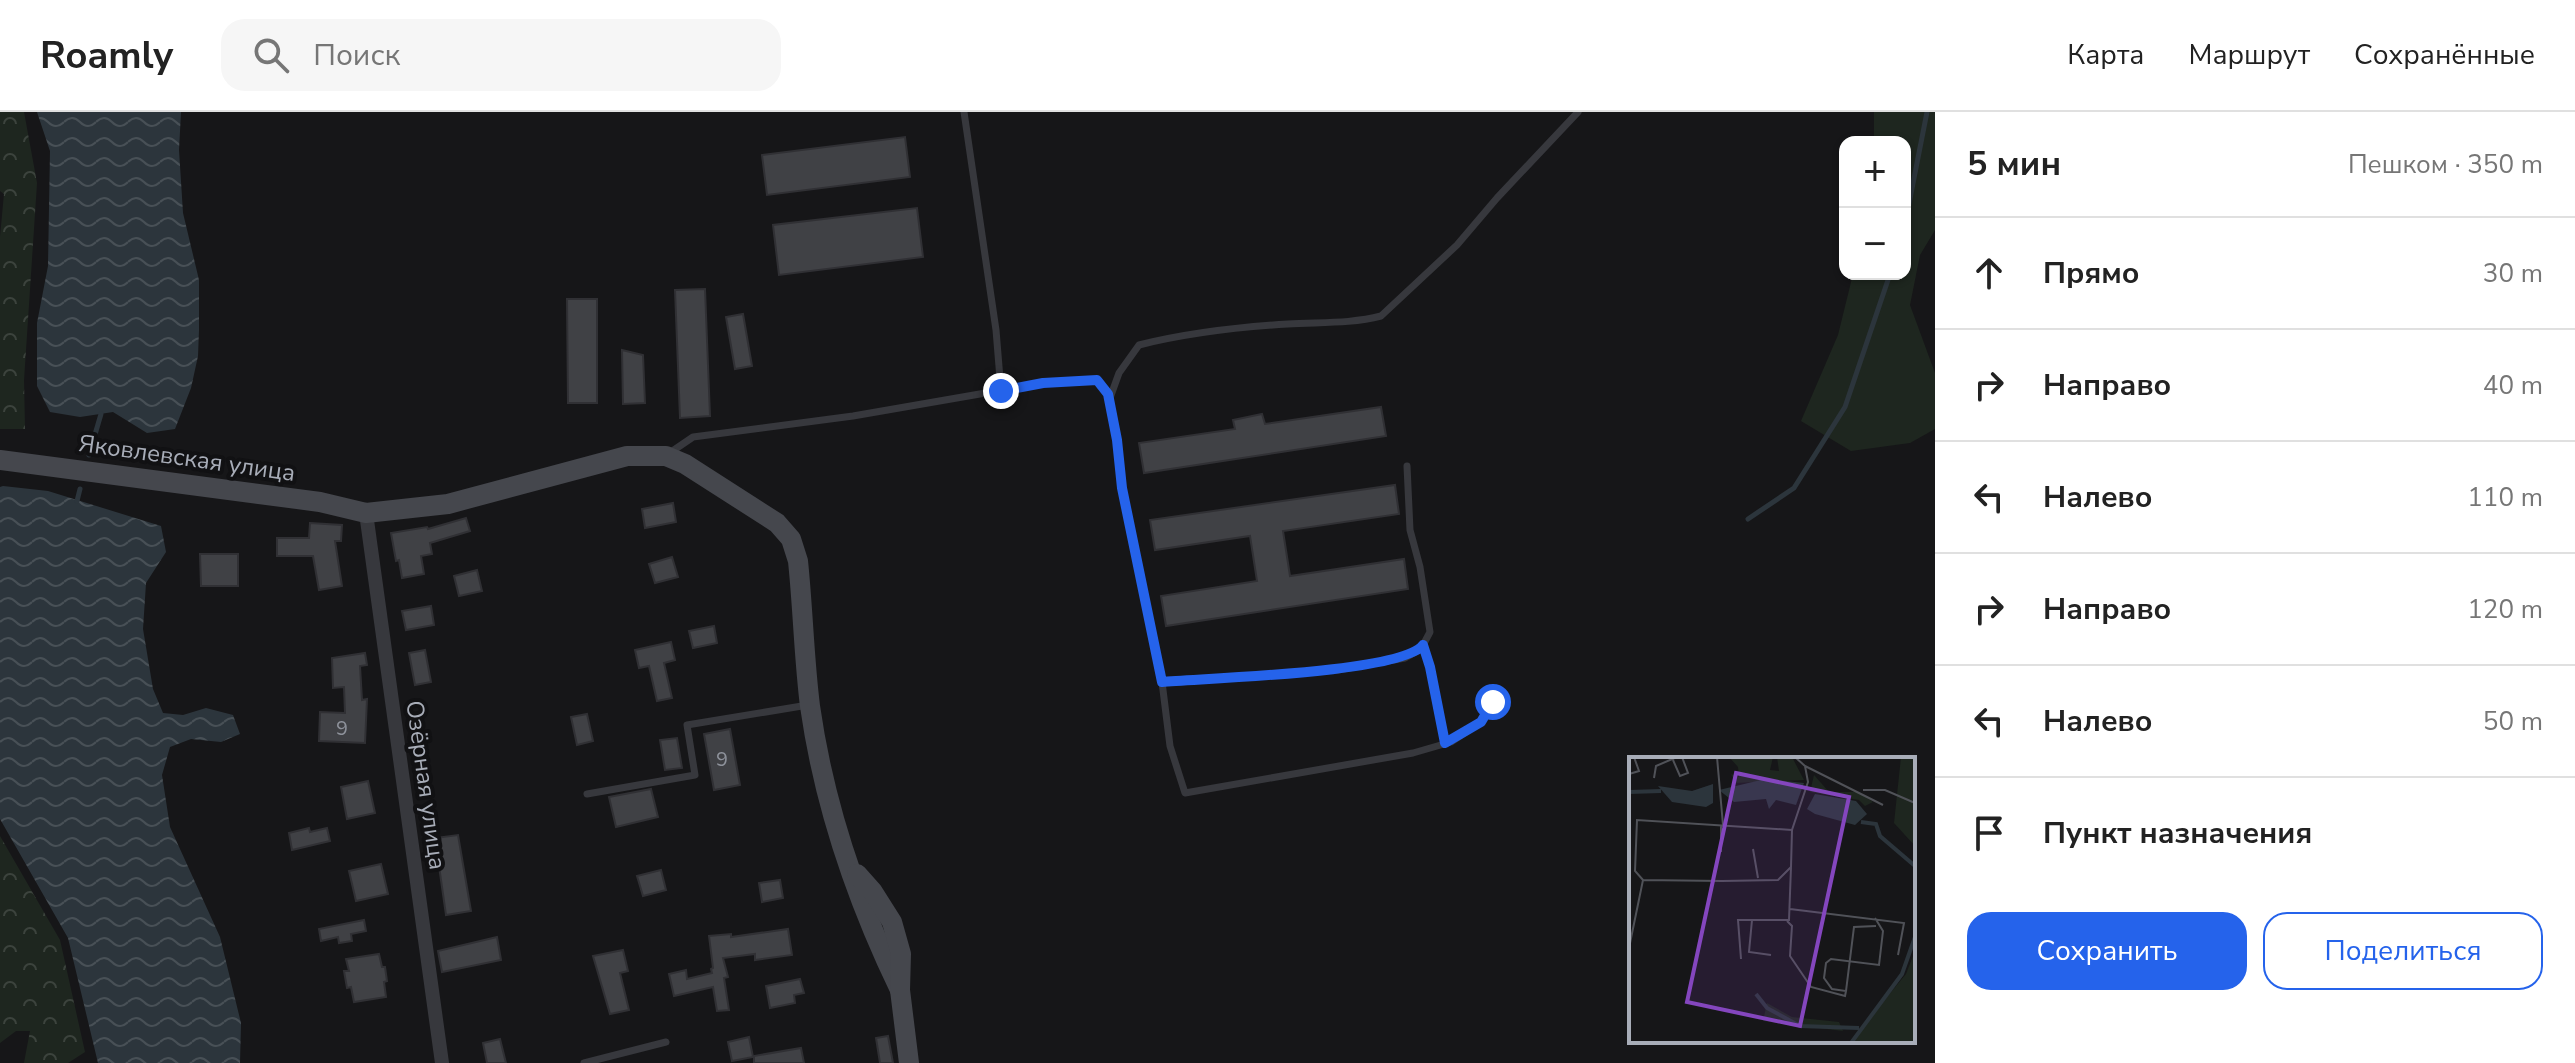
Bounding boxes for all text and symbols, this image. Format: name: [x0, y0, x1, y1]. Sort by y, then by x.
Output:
search box: [221, 19, 781, 91]
text: Roamly: [40, 30, 173, 81]
icon: search: [249, 33, 293, 77]
text: Поиск: [313, 35, 400, 76]
text: Карта: [2067, 36, 2144, 74]
text: Маршрут: [2188, 36, 2310, 74]
text: Сохранённые: [2354, 36, 2535, 74]
map controls: [1839, 136, 1911, 280]
button: +: [1839, 136, 1911, 208]
text: 5 мин: [1967, 141, 2061, 187]
text: Пешком · 350 m: [2348, 147, 2543, 182]
button: −: [1839, 208, 1911, 280]
icon: ahead: [1967, 251, 2011, 295]
text: Прямо: [2043, 253, 2140, 294]
text: 30 m: [2483, 256, 2543, 291]
icon: right: [1967, 363, 2011, 407]
text: Направо: [2043, 365, 2171, 406]
text: 40 m: [2483, 368, 2543, 403]
route end: [983, 373, 1019, 409]
street label: Яковлевская улица: [77, 427, 297, 489]
icon: left: [1967, 475, 2011, 519]
text: Налево: [2043, 477, 2152, 518]
text: 110 m: [2467, 480, 2543, 515]
icon: right: [1967, 587, 2011, 631]
text: Направо: [2043, 589, 2171, 630]
text: 120 m: [2467, 592, 2543, 627]
route start: [1475, 684, 1511, 720]
street label: Озёрная улица: [398, 698, 454, 872]
icon: left: [1967, 699, 2011, 743]
text: Налево: [2043, 701, 2152, 742]
text: 50 m: [2483, 704, 2543, 739]
house number: 9: [336, 715, 348, 742]
house number: 9: [716, 746, 728, 773]
inset map: [1629, 757, 1915, 1043]
icon: arrive: [1967, 811, 2011, 855]
text: Пункт назначения: [2043, 813, 2312, 854]
button: Сохранить: [1967, 912, 2247, 990]
button: Поделиться: [2263, 912, 2543, 990]

